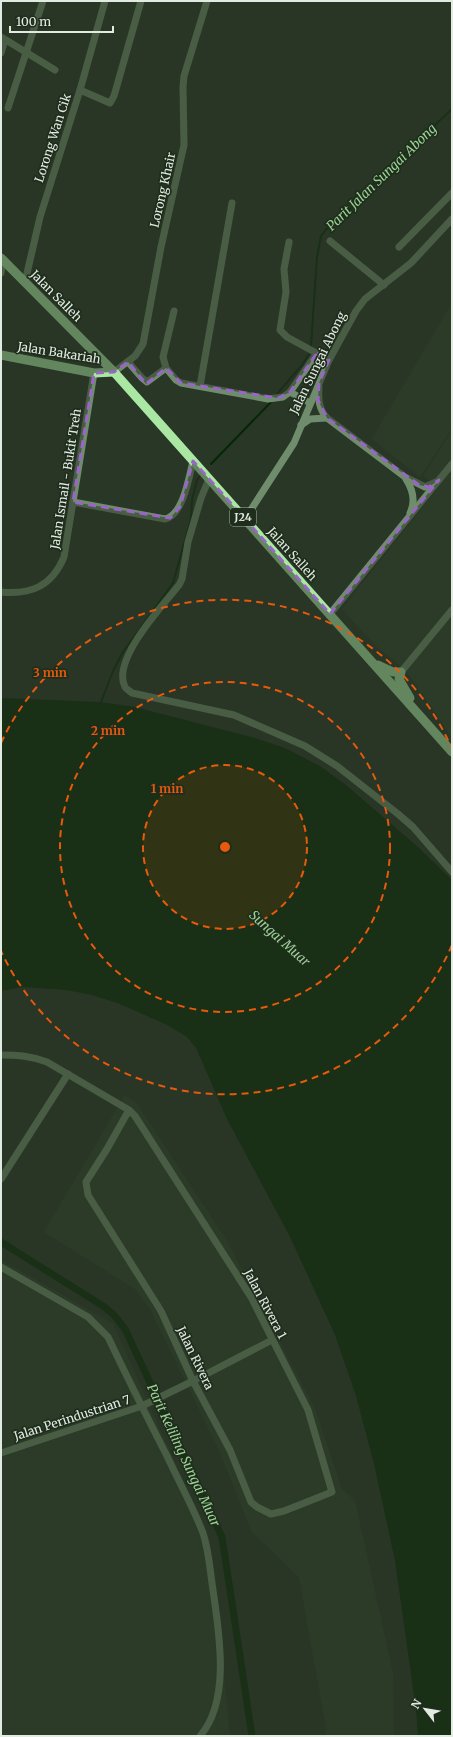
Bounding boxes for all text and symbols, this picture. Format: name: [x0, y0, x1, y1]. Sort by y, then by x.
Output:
scale bar: [10, 8, 113, 34]
text: 100 m: [16, 14, 51, 29]
street label: Lorong Wan Cik: [31, 91, 74, 184]
water label: Parit Jalan Sungai Abong: [323, 120, 440, 234]
street label: Lorong Khair: [147, 150, 179, 229]
street label: Jalan Salleh: [27, 266, 85, 325]
street label: Jalan Sungai Abong: [286, 308, 349, 417]
street label: Jalan Bakariah: [15, 338, 102, 366]
street label: Jalan Ismail - Bukit Treh: [47, 407, 84, 551]
road number: J24: [230, 508, 256, 526]
street label: Jalan Salleh: [264, 523, 320, 584]
text: 3 min: [33, 665, 67, 680]
text: 2 min: [91, 723, 125, 738]
text: 1 min: [151, 781, 183, 796]
centre of rings: [218, 840, 232, 854]
water label: Sungai Muar: [246, 907, 314, 971]
street label: Jalan Rivera 1: [240, 1266, 290, 1342]
street label: Jalan Rivera: [173, 1323, 217, 1392]
water label: Parit Keliling Sungai Muar: [143, 1381, 224, 1530]
street label: Jalan Perindustrian 7: [11, 1392, 132, 1444]
north arrow: [405, 1689, 445, 1729]
text: N: [408, 1696, 425, 1711]

